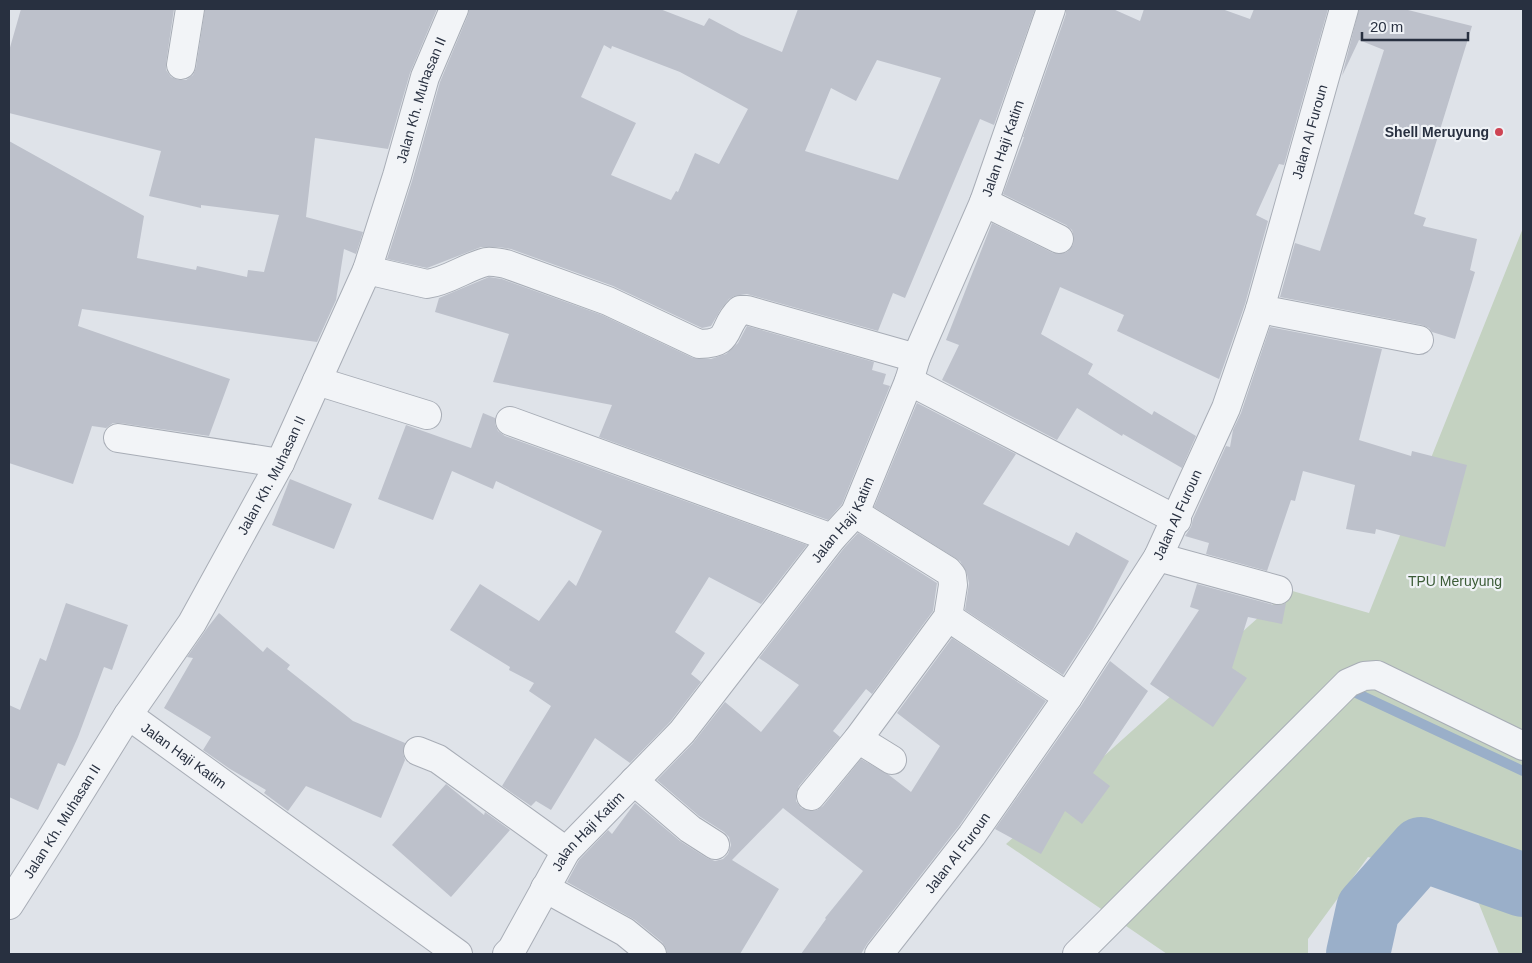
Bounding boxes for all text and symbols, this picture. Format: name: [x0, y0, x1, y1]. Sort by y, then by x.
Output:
scale bar: [1362, 10, 1468, 42]
text: 20 m: [1370, 18, 1403, 35]
street label: Jalan Kh. Muhasan II: [393, 35, 449, 165]
street label: Jalan Al Furoun: [1289, 83, 1330, 181]
street label: Jalan Haji Katim: [978, 98, 1027, 199]
place label: Shell Meruyung: [1385, 124, 1489, 140]
marker: Shell Meruyung: [1493, 126, 1505, 138]
street label: Jalan Kh. Muhasan II: [234, 413, 308, 538]
street label: Jalan Al Furoun: [1150, 467, 1205, 562]
street label: Jalan Haji Katim: [808, 475, 877, 566]
park label: TPU Meruyung: [1408, 573, 1502, 589]
street label: Jalan Haji Katim: [138, 719, 230, 792]
street label: Jalan Kh. Muhasan II: [20, 761, 104, 881]
street label: Jalan Haji Katim: [549, 788, 627, 874]
street label: Jalan Al Furoun: [922, 809, 993, 896]

